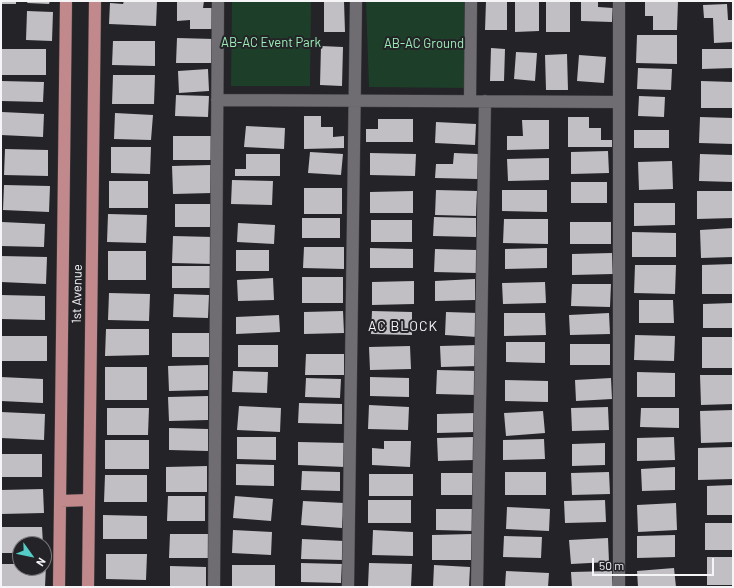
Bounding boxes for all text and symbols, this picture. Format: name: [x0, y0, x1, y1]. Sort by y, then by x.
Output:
park label: AB-AC Event Park: [221, 35, 321, 51]
park label: AB-AC Ground: [384, 36, 464, 52]
street label: 1st Avenue: [69, 264, 85, 324]
district label: AC BLOCK: [368, 318, 438, 334]
north arrow: [12, 536, 52, 576]
scale bar: [594, 550, 716, 576]
text: N: [34, 556, 49, 569]
text: 50 m: [599, 558, 624, 572]

